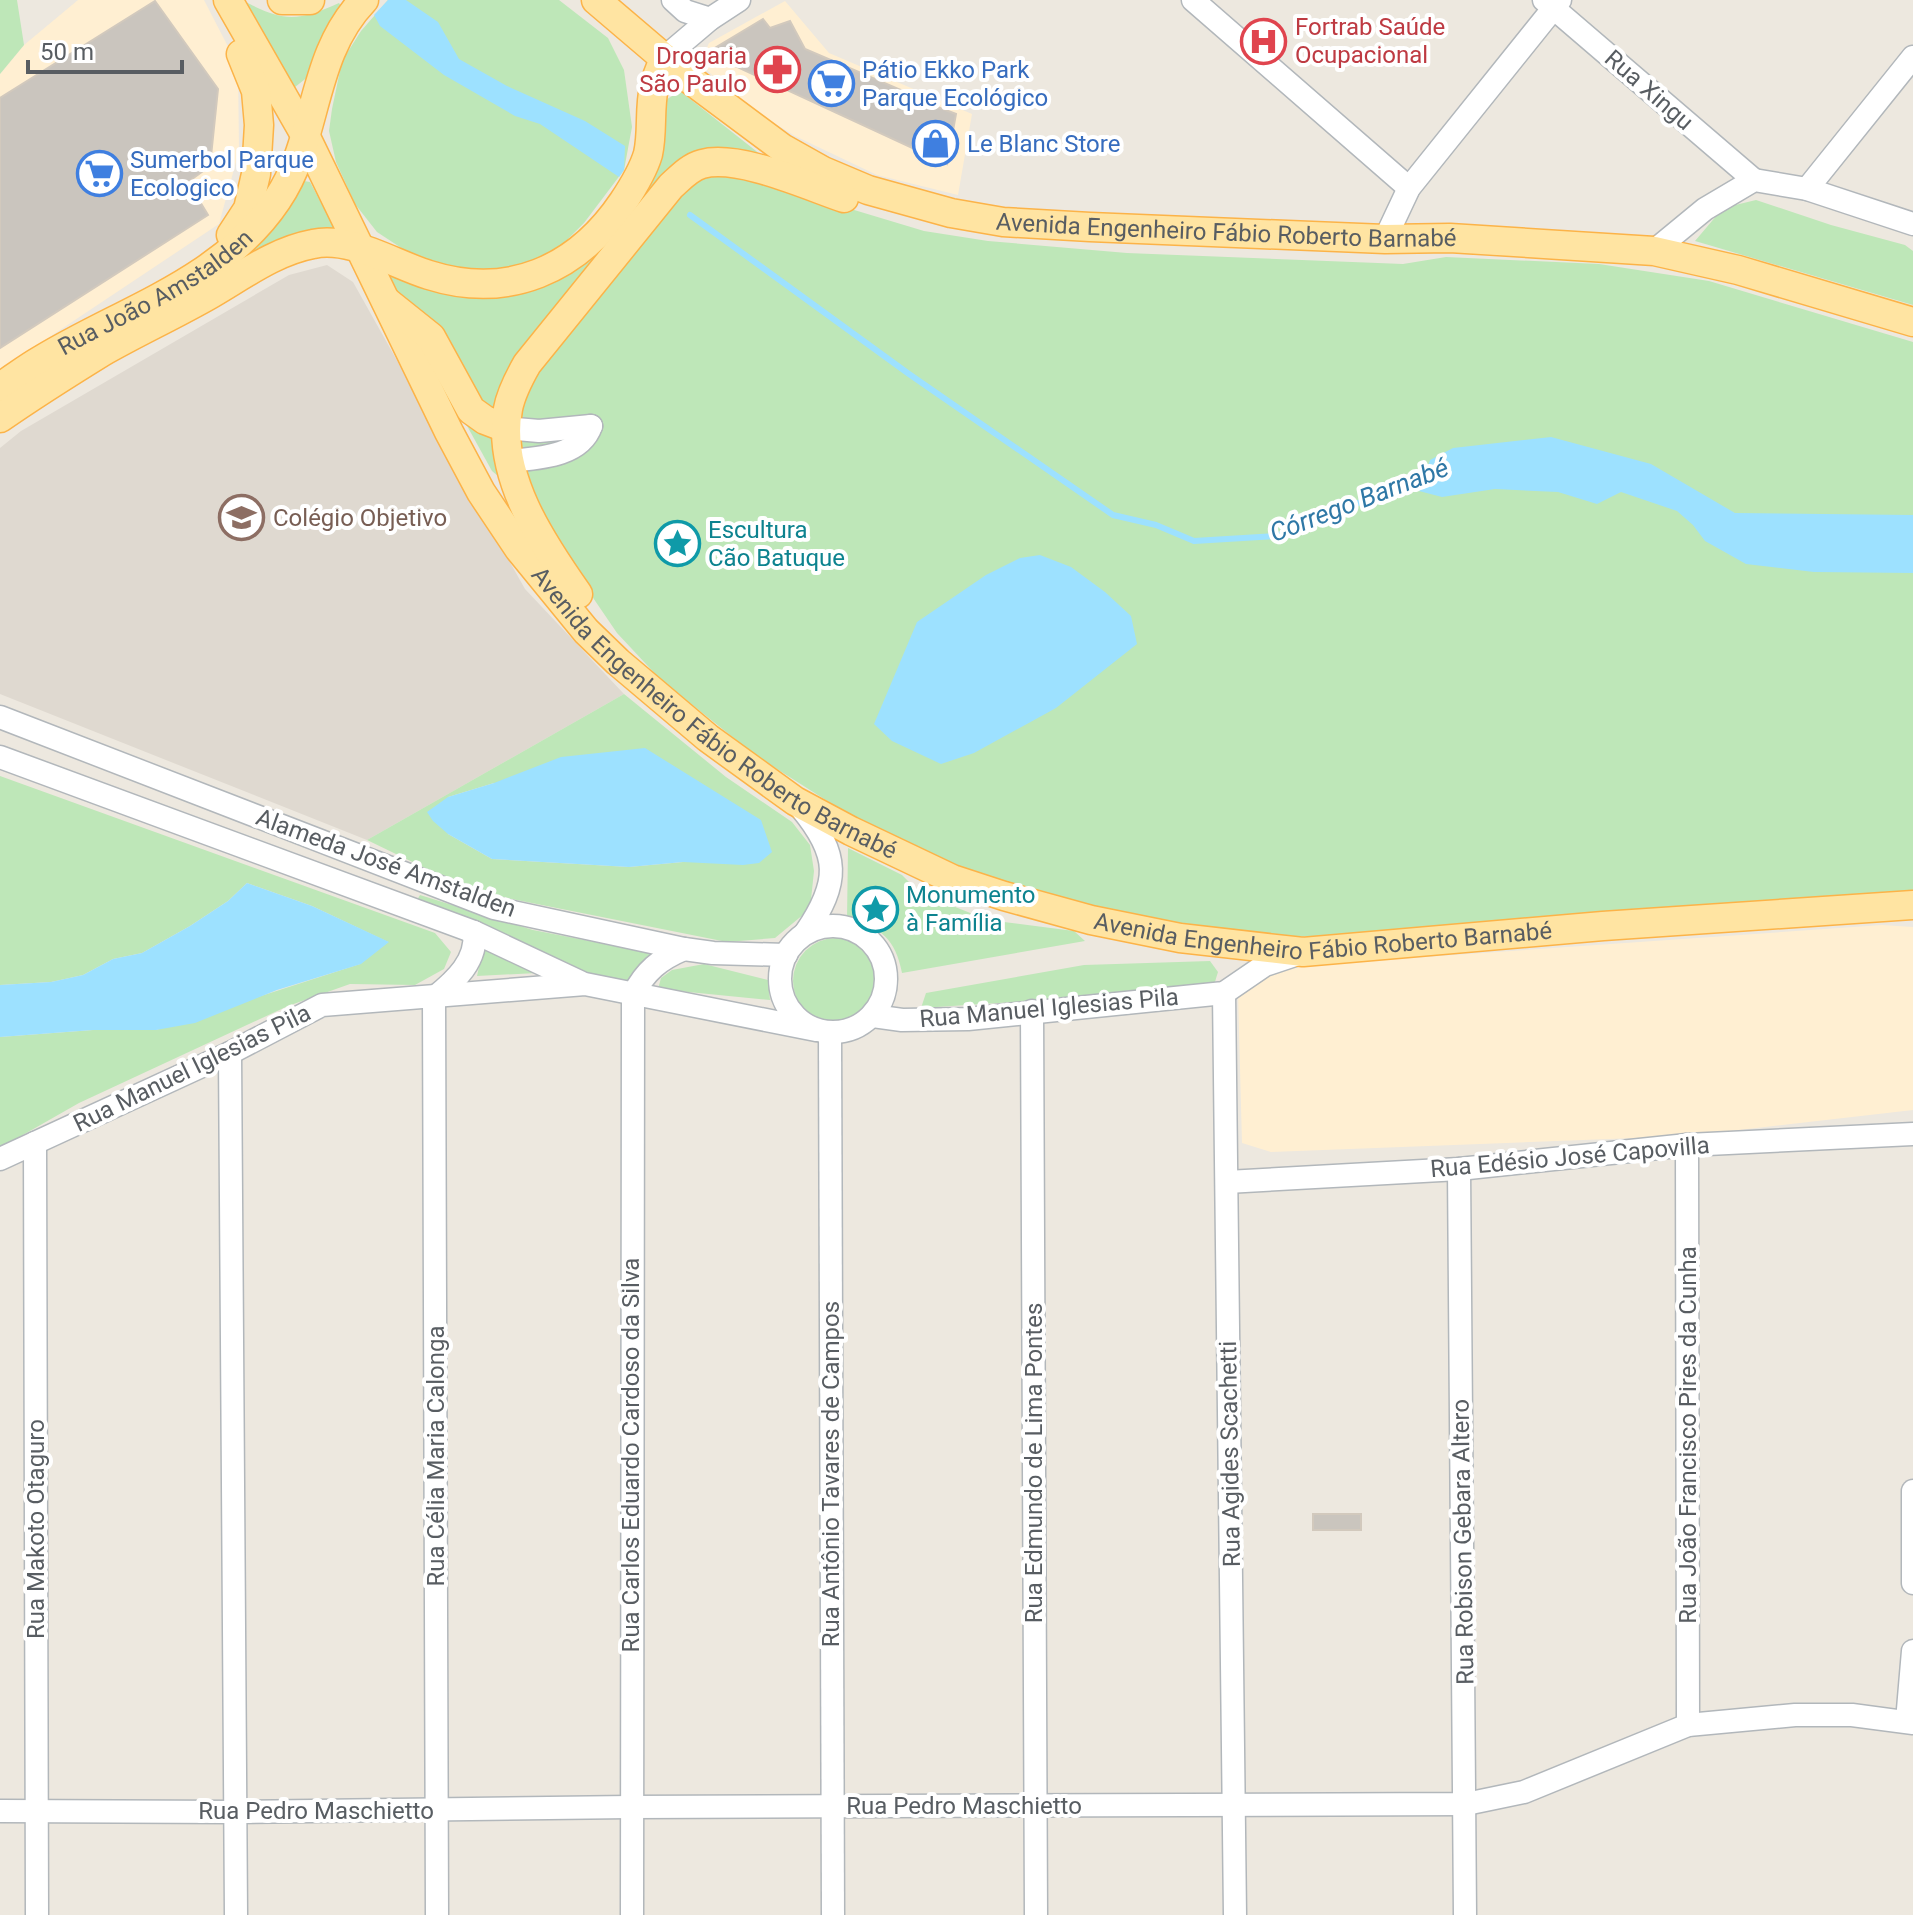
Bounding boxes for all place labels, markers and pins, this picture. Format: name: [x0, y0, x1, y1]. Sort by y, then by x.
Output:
place label: Fortrab Saúde Ocupacional: [1295, 13, 1445, 69]
hospital icon: Fortrab Saúde Ocupacional: [1240, 17, 1288, 65]
place label: Drogaria São Paulo: [639, 42, 747, 98]
pharmacy icon: Drogaria São Paulo: [754, 46, 802, 94]
place label: Pátio Ekko Park Parque Ecológico: [862, 56, 1048, 112]
supermarket icon: Pátio Ekko Park Parque Ecológico: [807, 60, 855, 108]
shop icon: Le Blanc Store: [912, 120, 960, 168]
place label: Le Blanc Store: [967, 130, 1120, 158]
place label: Sumerbol Parque Ecologico: [130, 146, 314, 202]
supermarket icon: Sumerbol Parque Ecologico: [75, 150, 123, 198]
school or university icon: Colégio Objetivo: [218, 494, 266, 542]
place label: Colégio Objetivo: [273, 504, 447, 532]
place label: Escultura Cão Batuque: [708, 516, 845, 572]
place icon: Escultura Cão Batuque: [653, 520, 701, 568]
place label: Monumento à Família: [906, 881, 1035, 937]
place icon: Monumento à Família: [851, 885, 899, 933]

